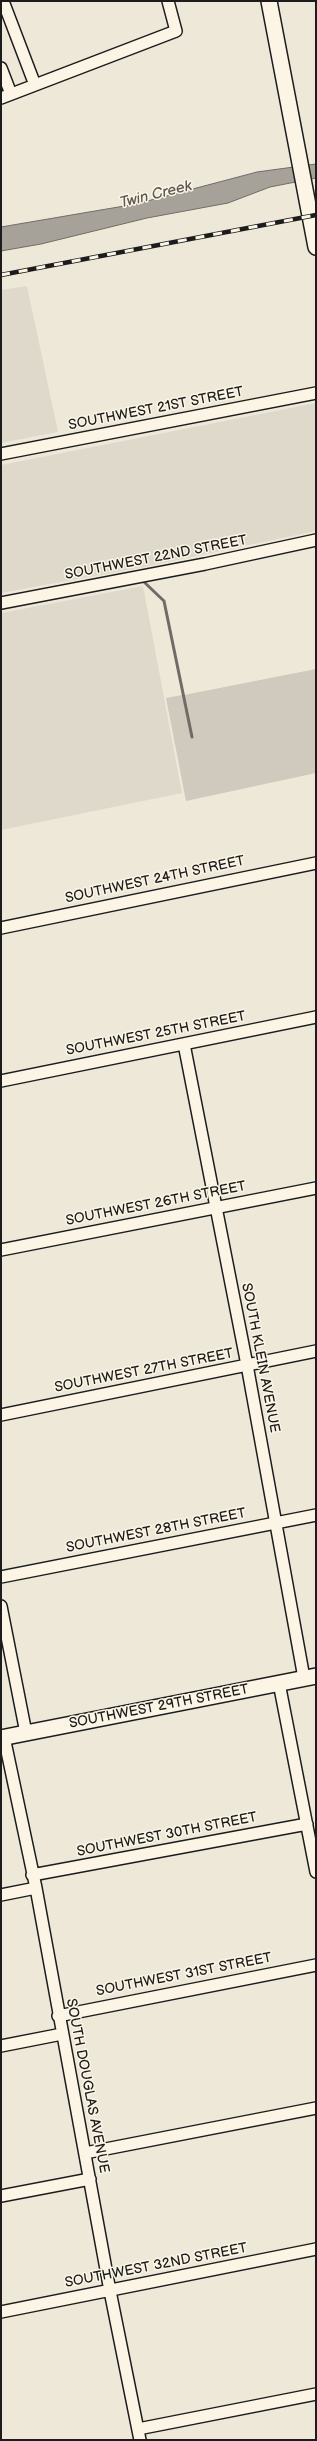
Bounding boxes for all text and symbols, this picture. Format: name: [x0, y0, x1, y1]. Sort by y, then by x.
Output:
water label: Twin Creek: [118, 177, 194, 213]
street label: SOUTHWEST 21ST STREET: [67, 384, 245, 434]
street label: SOUTHWEST 22ND STREET: [64, 532, 248, 584]
street label: SOUTHWEST 24TH STREET: [64, 853, 246, 907]
street label: SOUTHWEST 25TH STREET: [65, 1008, 247, 1060]
street label: SOUTHWEST 26TH STREET: [64, 1178, 248, 1230]
street label: SOUTH KLEIN AVENUE: [237, 1282, 283, 1434]
street label: SOUTHWEST 27TH STREET: [53, 1345, 235, 1397]
street label: SOUTHWEST 28TH STREET: [65, 1505, 247, 1557]
street label: SOUTHWEST 29TH STREET: [68, 1681, 250, 1733]
street label: SOUTHWEST 30TH STREET: [75, 1809, 259, 1861]
street label: SOUTHWEST 31ST STREET: [95, 1950, 273, 2000]
street label: SOUTH DOUGLAS AVENUE: [62, 1997, 112, 2175]
street label: SOUTHWEST 32ND STREET: [63, 2240, 249, 2292]

